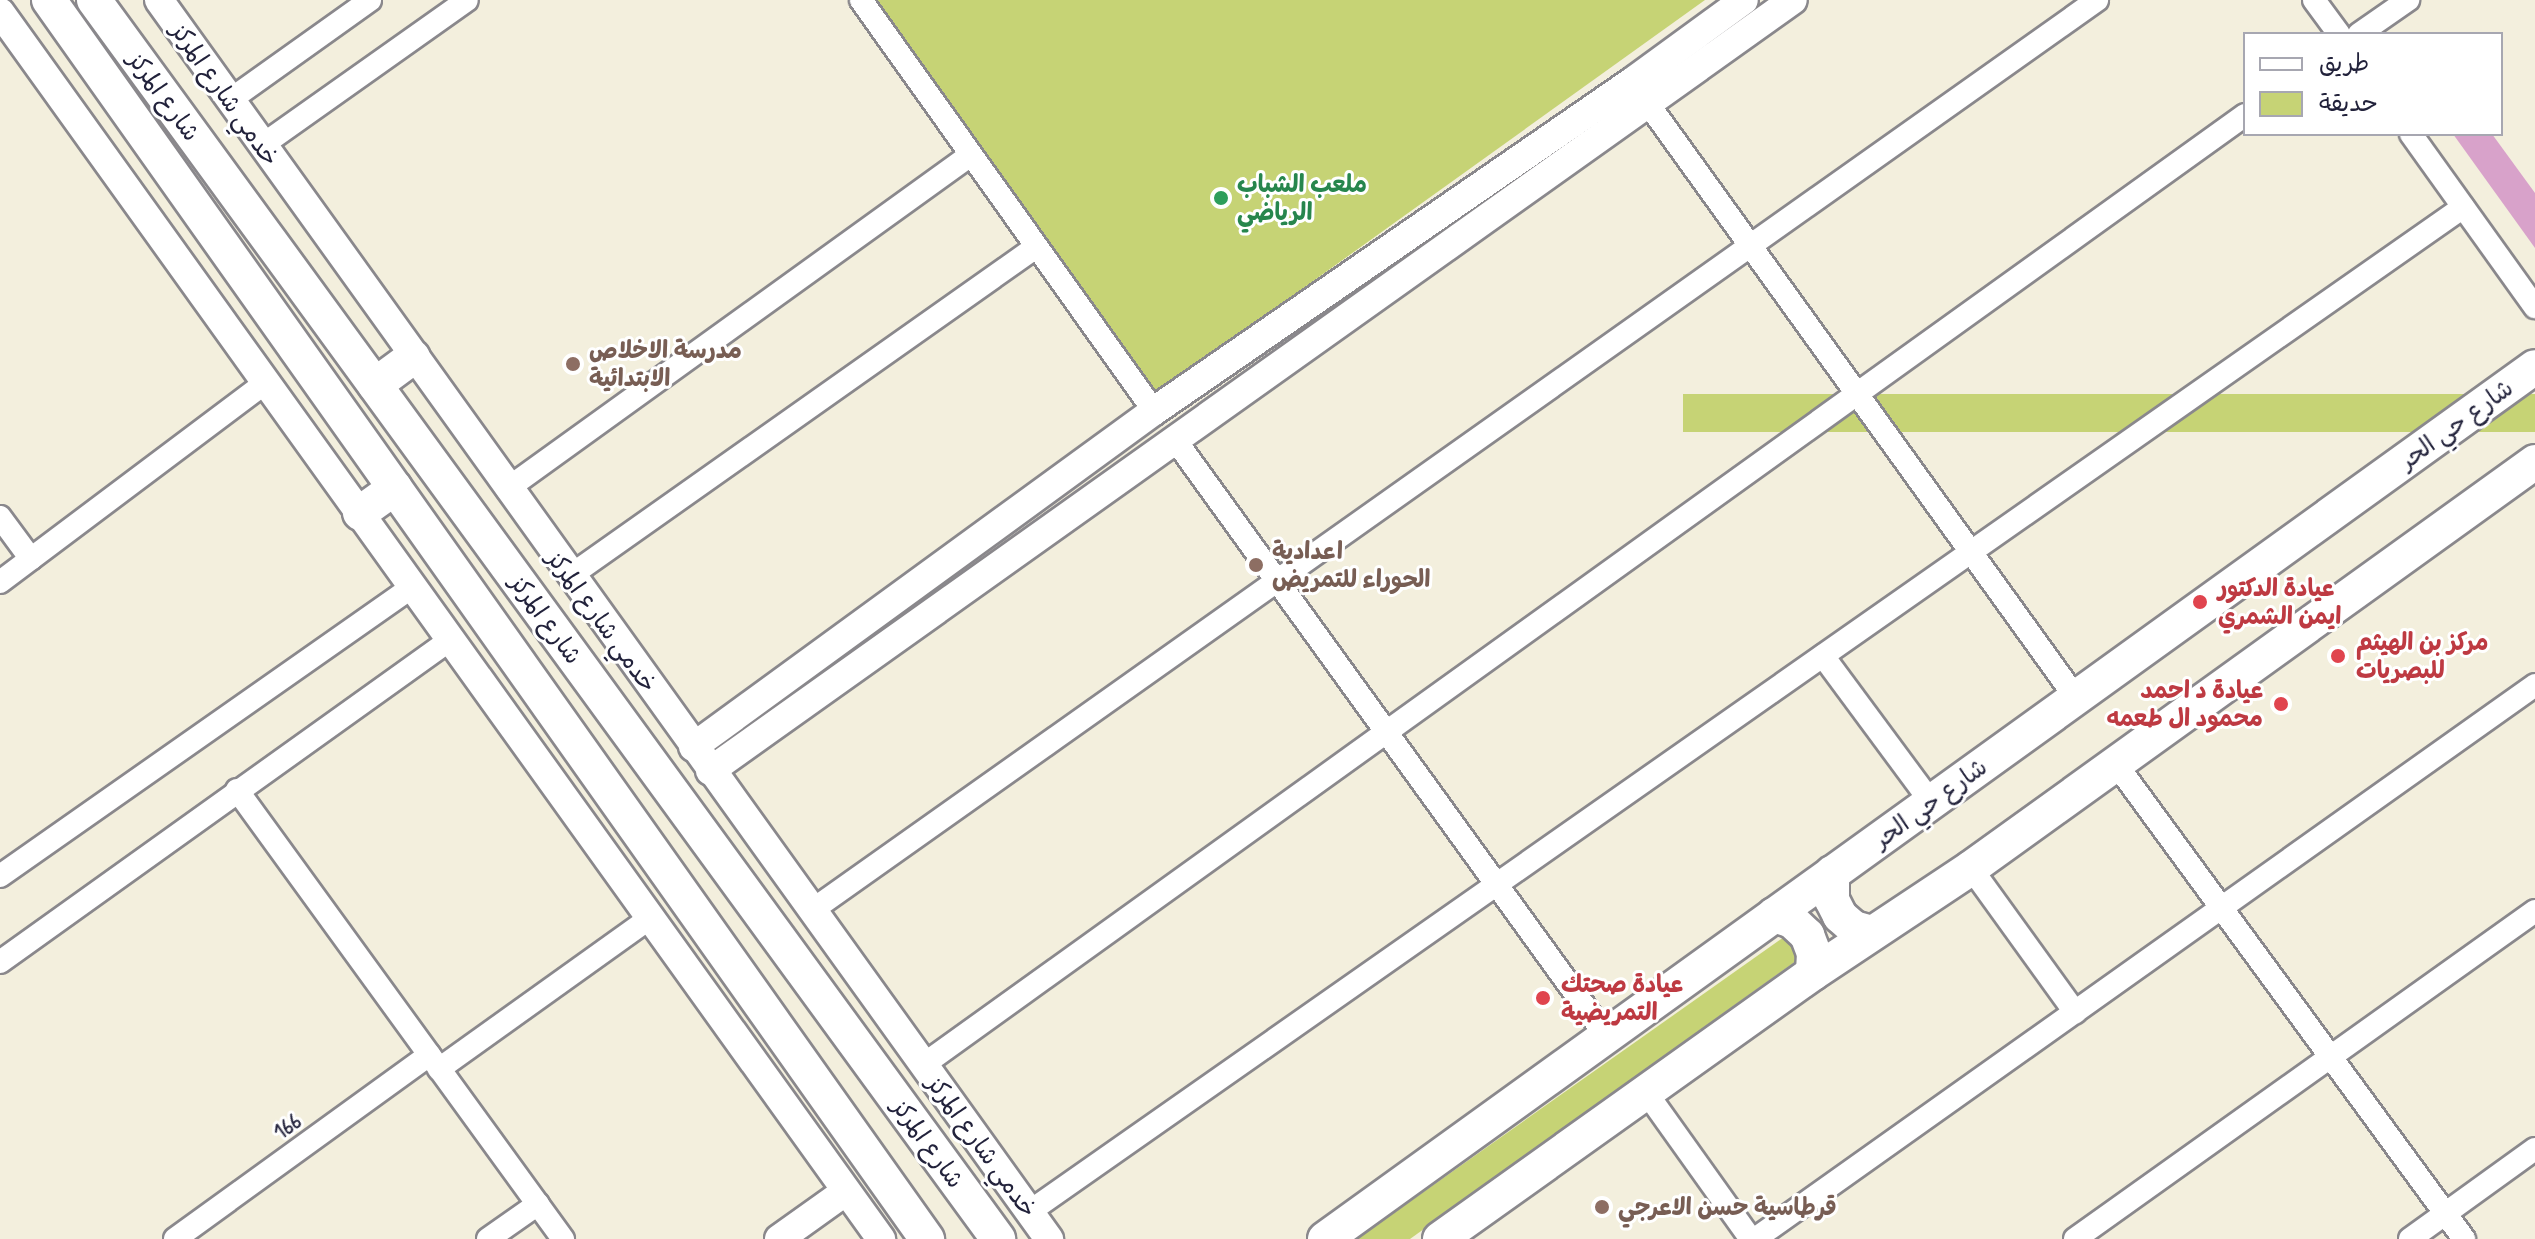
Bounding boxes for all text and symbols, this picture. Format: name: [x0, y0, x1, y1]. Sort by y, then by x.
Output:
street label: خدمي شارع المركز: [165, 17, 285, 171]
legend: [2243, 32, 2503, 136]
street label: شارع المركز: [122, 46, 206, 146]
text: طريق: [2319, 46, 2369, 78]
text: حديقة: [2319, 86, 2378, 118]
place label: ملعب الشباب الرياضي: [1237, 170, 1367, 226]
marker: ملعب الشباب الرياضي: [1212, 189, 1230, 207]
place label: مدرسة الاخلاص الابتدائية: [589, 336, 742, 392]
marker: مدرسة الاخلاص الابتدائية: [564, 355, 582, 373]
street label: شارع حي الحر: [2394, 373, 2518, 475]
place label: اعدادية الحوراء للتمريض: [1272, 537, 1430, 593]
street label: خدمي شارع المركز: [541, 544, 663, 698]
marker: اعدادية الحوراء للتمريض: [1247, 556, 1265, 574]
street label: شارع المركز: [504, 569, 588, 669]
place label: عيادة الدكتور ايمن الشمري: [2218, 574, 2341, 630]
marker: عيادة الدكتور ايمن الشمري: [2189, 591, 2211, 613]
place label: مركز بن الهيثم للبصريات: [2356, 628, 2489, 684]
marker: مركز بن الهيثم للبصريات: [2327, 645, 2349, 667]
place label: عيادة د احمد محمود ال طعمه: [2106, 676, 2263, 732]
marker: عيادة د احمد محمود ال طعمه: [2270, 693, 2292, 715]
street label: شارع حي الحر: [1868, 752, 1992, 854]
place label: عيادة صحتك التمريضية: [1561, 970, 1683, 1026]
marker: عيادة صحتك التمريضية: [1532, 987, 1554, 1009]
street label: خدمي شارع المركز: [921, 1069, 1043, 1223]
street label: شارع المركز: [886, 1093, 970, 1193]
street label: 166: [267, 1106, 307, 1146]
place label: قرطاسية حسن الاعرجي: [1618, 1193, 1837, 1221]
marker: قرطاسية حسن الاعرجي: [1593, 1198, 1611, 1216]

